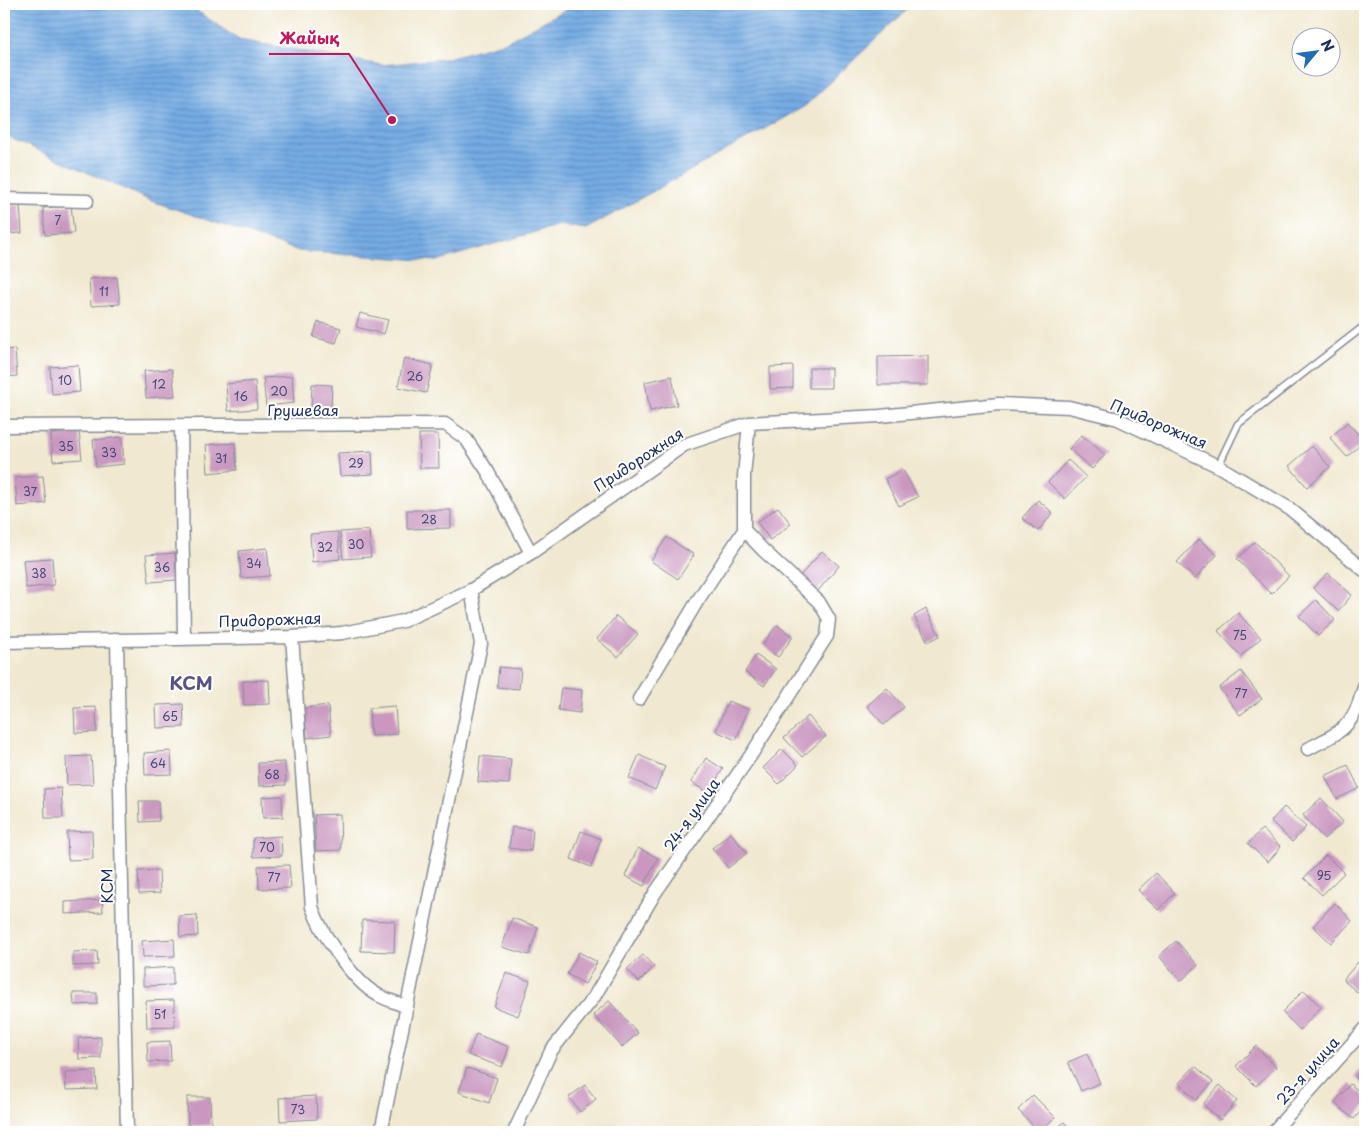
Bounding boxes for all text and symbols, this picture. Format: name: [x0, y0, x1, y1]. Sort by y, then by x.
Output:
callout: Жайық: [269, 23, 349, 54]
text: Жайық: [279, 25, 340, 49]
north arrow: [1292, 28, 1342, 78]
text: N: [1316, 36, 1340, 55]
house number: 7: [55, 211, 62, 229]
house number: 11: [99, 282, 109, 300]
house number: 26: [407, 367, 423, 385]
house number: 10: [58, 371, 72, 389]
house number: 12: [152, 375, 166, 393]
house number: 20: [270, 382, 288, 400]
house number: 16: [234, 387, 248, 405]
street label: Придорожная: [1107, 392, 1211, 454]
street label: Грушевая: [267, 398, 339, 421]
street label: Придорожная: [589, 421, 687, 497]
house number: 35: [58, 437, 74, 455]
house number: 33: [101, 443, 117, 461]
house number: 31: [215, 449, 227, 467]
house number: 29: [348, 454, 364, 472]
house number: 37: [23, 482, 38, 500]
house number: 28: [421, 510, 437, 528]
house number: 30: [348, 535, 365, 553]
house number: 32: [317, 538, 333, 556]
house number: 34: [246, 554, 262, 572]
house number: 36: [154, 558, 170, 576]
house number: 38: [31, 564, 47, 582]
street label: Придорожная: [218, 606, 322, 632]
house number: 75: [1233, 626, 1247, 644]
district label: КСМ: [169, 669, 213, 696]
house number: 77: [1234, 684, 1248, 702]
house number: 65: [162, 707, 178, 725]
house number: 64: [150, 754, 166, 772]
house number: 68: [264, 765, 280, 783]
street label: 24-я улица: [657, 772, 725, 855]
house number: 70: [259, 838, 275, 856]
house number: 95: [1317, 866, 1331, 884]
street label: КСМ: [94, 868, 118, 904]
house number: 77: [267, 868, 281, 886]
house number: 51: [154, 1005, 166, 1023]
street label: 23-я улица: [1270, 1030, 1344, 1109]
house number: 73: [291, 1100, 305, 1118]

